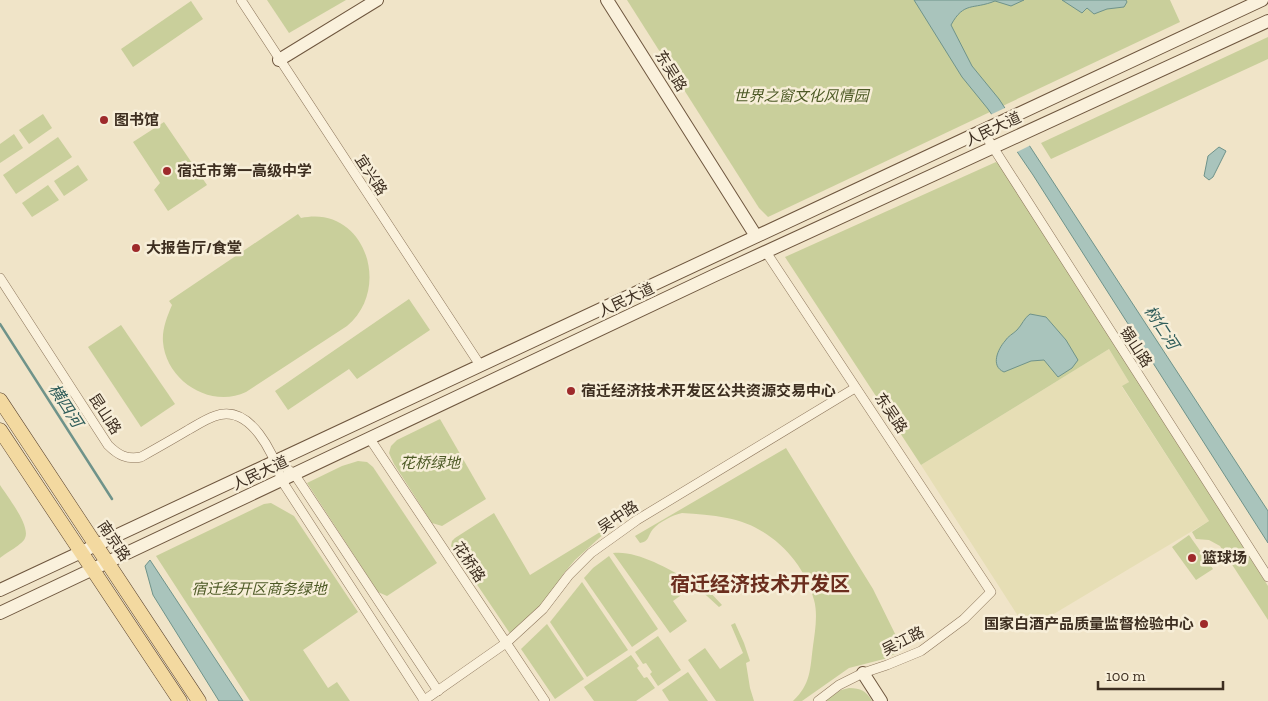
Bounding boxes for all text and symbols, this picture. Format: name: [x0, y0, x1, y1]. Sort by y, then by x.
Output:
street label: 东吴路: [651, 47, 691, 95]
park label: 世界之窗文化风情园: [733, 87, 870, 105]
street label: 人民大道: [962, 108, 1024, 150]
place label: 图书馆: [114, 111, 159, 129]
marker: 图书馆: [98, 114, 110, 126]
street label: 宜兴路: [351, 151, 391, 199]
place label: 宿迁市第一高级中学: [177, 162, 312, 180]
marker: 宿迁市第一高级中学: [161, 165, 173, 177]
place label: 大报告厅/食堂: [146, 239, 242, 257]
marker: 大报告厅/食堂: [130, 242, 142, 254]
street label: 人民大道: [595, 279, 657, 321]
water label: 树仁河: [1141, 302, 1184, 355]
street label: 锡山路: [1116, 323, 1156, 371]
water label: 横四河: [45, 380, 88, 433]
place label: 宿迁经济技术开发区公共资源交易中心: [581, 382, 836, 400]
marker: 宿迁经济技术开发区公共资源交易中心: [565, 385, 577, 397]
street label: 东吴路: [871, 389, 911, 437]
street label: 昆山路: [85, 390, 125, 438]
street label: 人民大道: [229, 452, 291, 494]
park label: 花桥绿地: [400, 454, 462, 472]
street label: 吴中路: [594, 497, 642, 537]
street label: 南京路: [94, 517, 134, 565]
street label: 花桥路: [449, 538, 489, 586]
place label: 篮球场: [1202, 549, 1247, 567]
marker: 篮球场: [1186, 552, 1198, 564]
district label: 宿迁经济技术开发区: [670, 572, 850, 596]
park label: 宿迁经开区商务绿地: [191, 580, 328, 598]
place label: 国家白酒产品质量监督检验中心: [984, 615, 1194, 633]
marker: 国家白酒产品质量监督检验中心: [1198, 618, 1210, 630]
street label: 吴江路: [879, 623, 927, 659]
scale bar: [1098, 658, 1223, 690]
text: 100 m: [1106, 667, 1145, 685]

